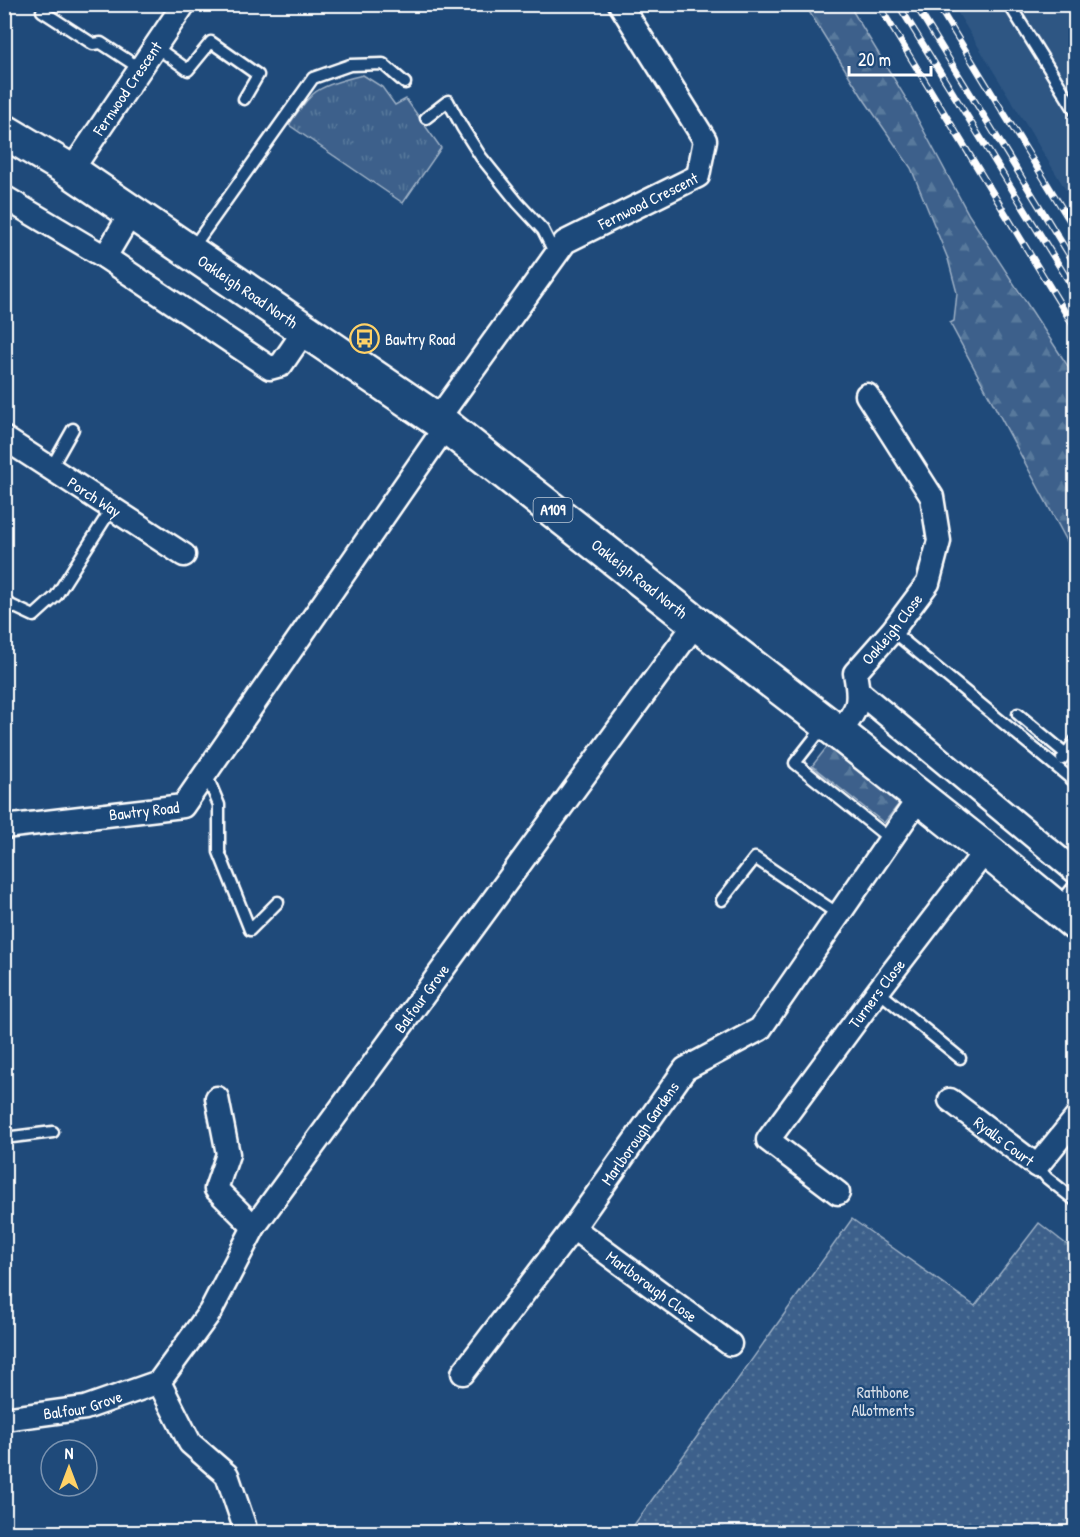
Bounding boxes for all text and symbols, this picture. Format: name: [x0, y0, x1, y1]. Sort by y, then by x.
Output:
street label: Fernwood Crescent: [87, 37, 167, 140]
scale bar: [849, 39, 932, 77]
text: 20 m: [858, 47, 891, 72]
street label: Fernwood Crescent: [594, 166, 702, 235]
street label: Oakleigh Road North: [193, 249, 303, 333]
bus stop icon: Bawtry Road: [348, 323, 380, 355]
place label: Bawtry Road: [385, 328, 455, 350]
street label: Porch Way: [63, 471, 126, 523]
road number: A109: [534, 498, 572, 522]
street label: Oakleigh Road North: [587, 534, 693, 624]
street label: Oakleigh Close: [856, 588, 928, 669]
street label: Bawtry Road: [108, 796, 180, 826]
street label: Turners Close: [843, 954, 910, 1033]
street label: Balfour Grove: [389, 959, 454, 1037]
street label: Marlborough Gardens: [596, 1077, 684, 1189]
street label: Ryalls Court: [969, 1111, 1039, 1171]
street label: Marlborough Close: [602, 1245, 702, 1328]
park label: Rathbone Allotments: [852, 1381, 914, 1421]
street label: Balfour Grove: [42, 1385, 125, 1425]
north arrow: [39, 1438, 99, 1498]
text: N: [65, 1442, 74, 1464]

